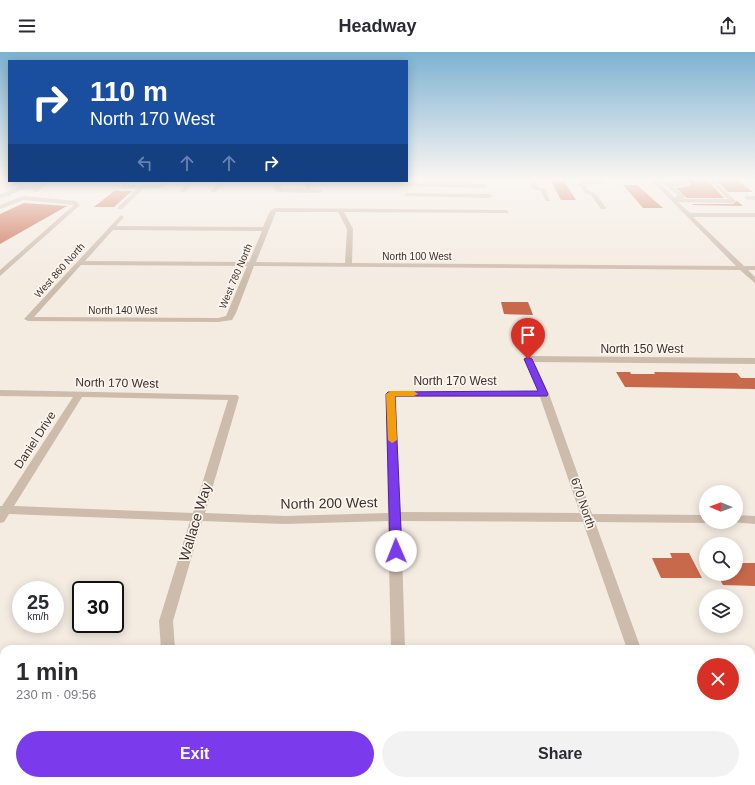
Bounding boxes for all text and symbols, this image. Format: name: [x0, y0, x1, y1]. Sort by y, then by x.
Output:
icon: menu: [16, 15, 38, 37]
icon: share: [717, 15, 739, 37]
text: Headway: [338, 16, 417, 36]
icon: right: [24, 76, 76, 128]
text: 110 m: [90, 76, 168, 107]
text: North 170 West: [90, 109, 215, 129]
icon: left: [134, 152, 156, 174]
icon: ahead: [176, 152, 198, 174]
icon: ahead: [218, 152, 240, 174]
icon: right: [260, 152, 282, 174]
street label: West 860 North: [32, 241, 87, 300]
street label: West 780 North: [217, 242, 254, 310]
street label: North 100 West: [382, 251, 452, 262]
street label: North 140 West: [88, 305, 158, 316]
pin: [511, 318, 545, 359]
icon: arrive: [517, 324, 539, 346]
street label: North 150 West: [600, 342, 684, 356]
street label: North 170 West: [413, 374, 497, 388]
street label: North 170 West: [75, 375, 159, 391]
street label: Daniel Drive: [11, 409, 59, 471]
street label: 670 North: [568, 476, 598, 530]
street label: Wallace Way: [176, 481, 214, 563]
north arrow: [699, 485, 743, 529]
map controls: [699, 485, 743, 633]
street label: North 200 West: [280, 494, 378, 512]
position arrow: [375, 530, 417, 572]
button: search: [699, 537, 743, 581]
speed limit sign: 30: [72, 581, 124, 633]
button: layers: [699, 589, 743, 633]
text: 25: [27, 591, 49, 613]
text: km/h: [27, 611, 49, 622]
text: 1 min: [16, 658, 79, 685]
button: close: [697, 658, 739, 700]
text: 230 m · 09:56: [16, 687, 96, 702]
button: Exit: [16, 731, 374, 777]
button: Share: [382, 731, 739, 777]

